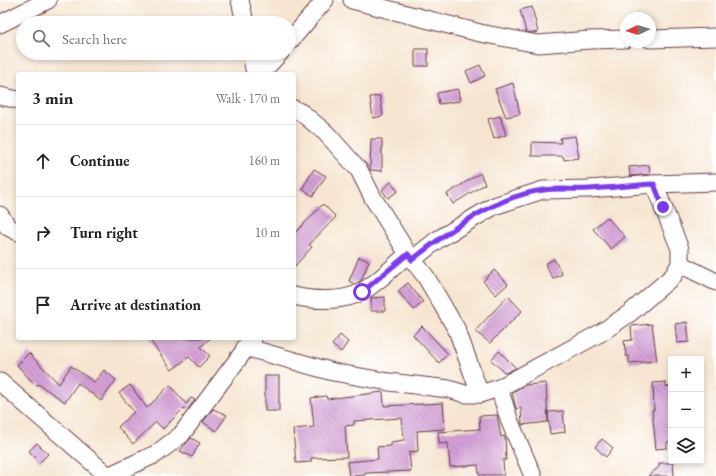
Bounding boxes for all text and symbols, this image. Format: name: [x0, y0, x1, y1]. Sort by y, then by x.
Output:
north arrow: [620, 12, 656, 48]
search box: [16, 16, 296, 60]
icon: search: [30, 27, 52, 49]
text: Search here: [62, 29, 127, 48]
text: 3 min: [32, 87, 73, 109]
text: Walk · 170 m: [216, 90, 280, 107]
icon: ahead: [32, 150, 54, 172]
text: Continue: [70, 151, 130, 170]
text: 160 m: [249, 152, 280, 169]
route end: [654, 198, 672, 216]
icon: right: [32, 222, 54, 244]
text: Turn right: [70, 223, 138, 242]
text: 10 m: [255, 224, 280, 241]
route start: [353, 283, 371, 301]
icon: arrive: [32, 294, 54, 316]
text: Arrive at destination: [70, 295, 201, 314]
map controls: [668, 356, 704, 464]
button: +: [668, 356, 704, 392]
button: −: [668, 392, 704, 428]
button: layers: [668, 428, 704, 464]

